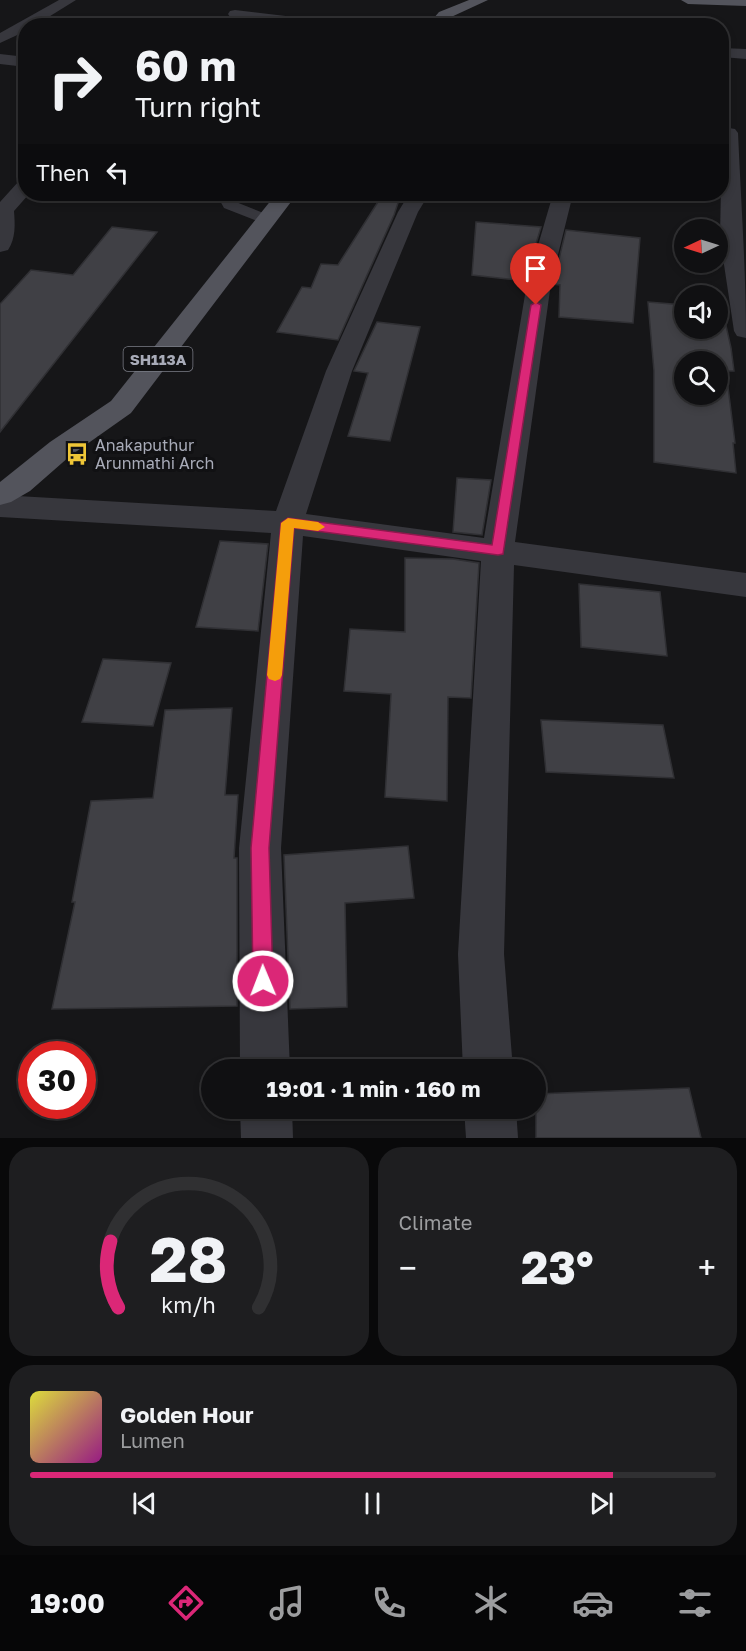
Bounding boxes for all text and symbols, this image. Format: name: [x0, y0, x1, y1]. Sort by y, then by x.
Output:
text: 60 m: [135, 40, 236, 90]
icon: right: [36, 42, 114, 120]
text: Turn right: [135, 91, 261, 123]
icon: left: [101, 156, 134, 189]
text: Then: [36, 159, 89, 186]
north arrow: [674, 219, 728, 273]
map controls: [674, 219, 728, 405]
pin: [510, 243, 561, 305]
icon: arrive: [519, 252, 552, 285]
button: sound: [674, 285, 728, 339]
road number: SH113A: [124, 347, 192, 371]
button: search: [674, 351, 728, 405]
place label: Anakaputhur Arunmathi Arch: [95, 435, 214, 473]
bus stop icon: Anakaputhur Arunmathi Arch: [64, 441, 90, 467]
position arrow: [231, 949, 295, 1013]
speed limit sign: 30: [18, 1041, 96, 1119]
text: 19:01 · 1 min · 160 m: [267, 1075, 480, 1102]
text: Climate: [399, 1210, 472, 1234]
text: 28: [150, 1221, 228, 1296]
text: 23°: [521, 1240, 593, 1294]
text: −: [399, 1248, 417, 1287]
text: +: [698, 1248, 716, 1287]
text: km/h: [161, 1293, 216, 1319]
text: Golden Hour: [120, 1401, 254, 1428]
text: Lumen: [120, 1428, 185, 1452]
icon: previous: [128, 1487, 161, 1520]
icon: pause: [356, 1487, 389, 1520]
icon: next: [585, 1487, 618, 1520]
icon: directions: [165, 1582, 207, 1624]
icon: music: [266, 1582, 308, 1624]
icon: phone: [368, 1582, 410, 1624]
icon: climate: [470, 1582, 512, 1624]
icon: car: [572, 1582, 614, 1624]
icon: filters: [674, 1582, 716, 1624]
text: 19:00: [30, 1587, 105, 1619]

